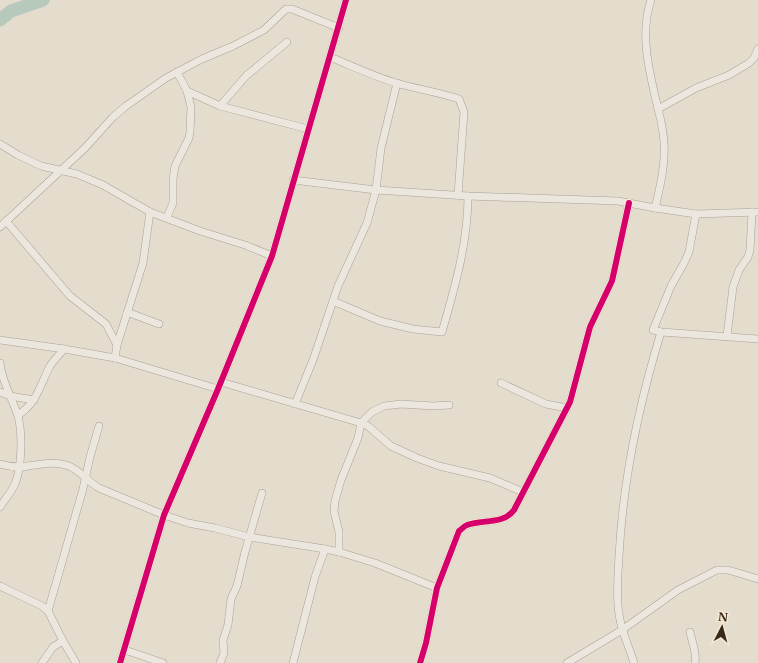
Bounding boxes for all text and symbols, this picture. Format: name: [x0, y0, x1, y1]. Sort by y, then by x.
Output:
north arrow: [702, 607, 742, 647]
text: N: [717, 610, 730, 625]

